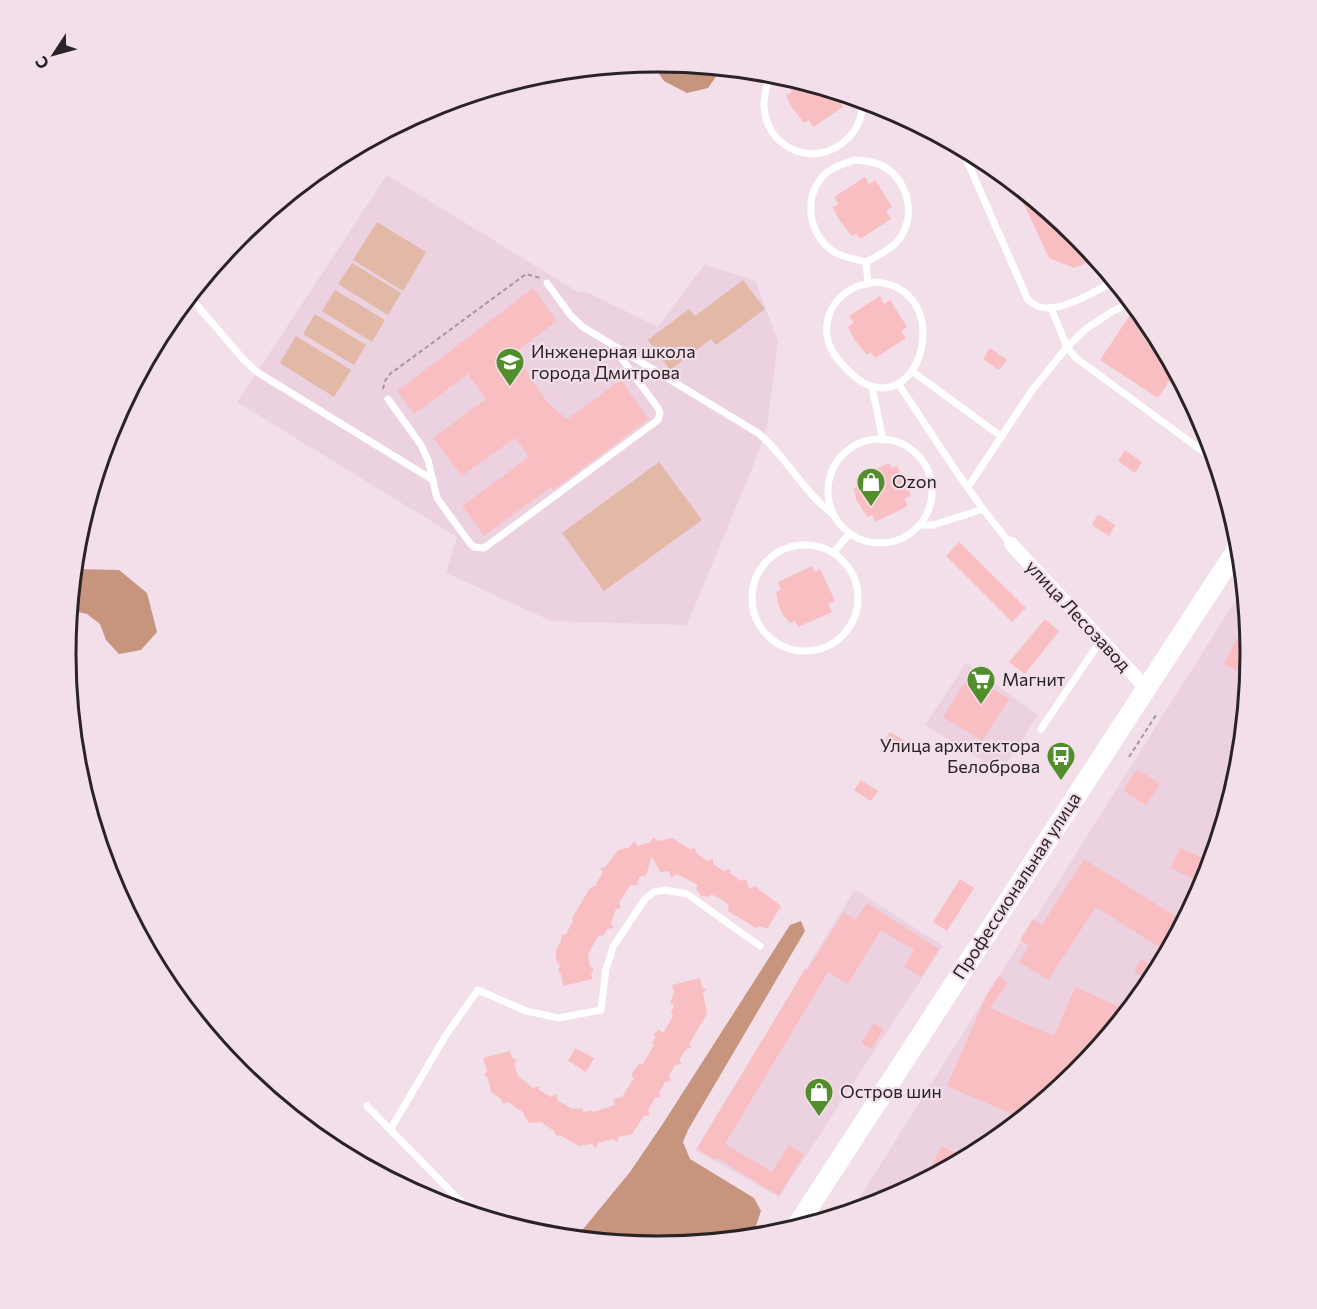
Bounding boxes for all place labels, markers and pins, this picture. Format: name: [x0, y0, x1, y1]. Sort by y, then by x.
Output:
place label: Инженерная школа города Дмитрова: [531, 340, 695, 383]
school or university icon: Инженерная школа города Дмитрова: [494, 346, 526, 388]
shop icon: Ozon: [855, 466, 887, 508]
place label: Ozon: [892, 470, 937, 492]
supermarket icon: Магнит: [965, 664, 997, 706]
place label: Магнит: [1002, 668, 1066, 690]
place label: Улица архитектора Белоброва: [880, 734, 1040, 777]
bus stop icon: Улица архитектора Белоброва: [1045, 740, 1077, 782]
shop icon: Остров шин: [803, 1076, 835, 1118]
place label: Остров шин: [840, 1080, 942, 1102]

